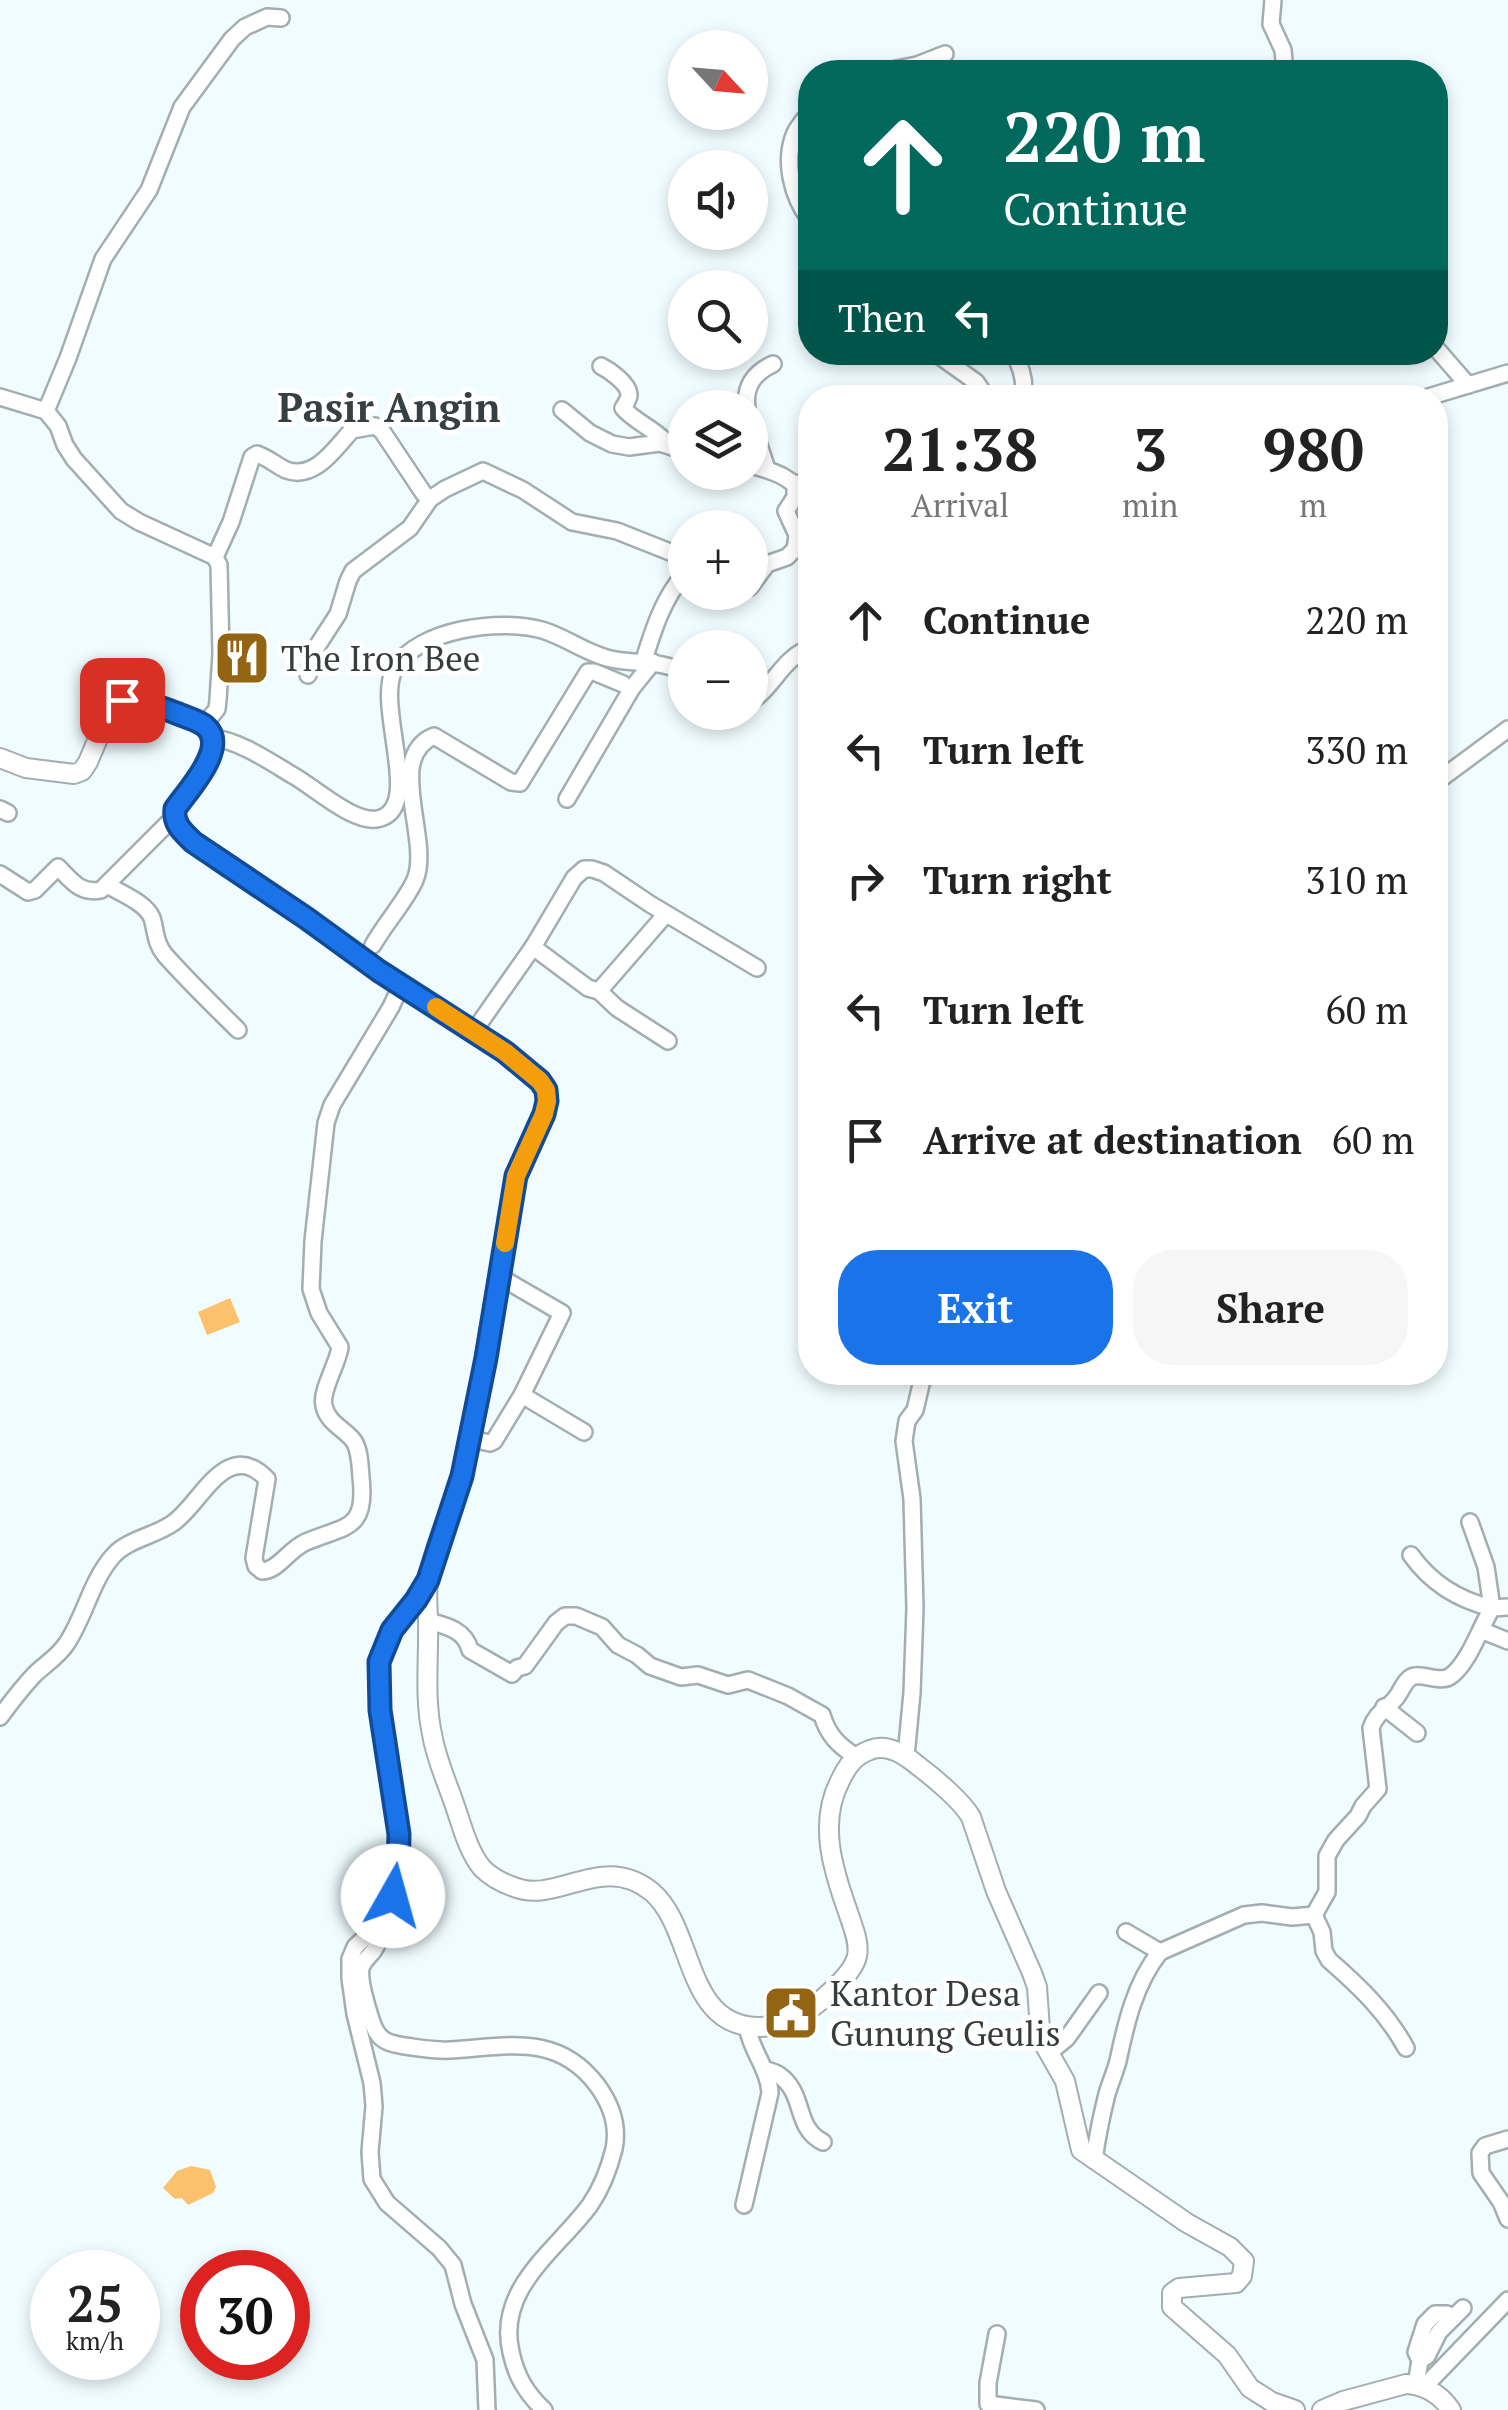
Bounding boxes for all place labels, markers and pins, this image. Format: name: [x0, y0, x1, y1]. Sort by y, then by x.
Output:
restaurant icon: The Iron Bee: [212, 628, 272, 688]
place label: The Iron Bee: [281, 635, 480, 681]
pin: [80, 658, 165, 743]
place label: Kantor Desa Gunung Geulis: [830, 1970, 1061, 2056]
public building icon: Kantor Desa Gunung Geulis: [761, 1983, 821, 2043]

